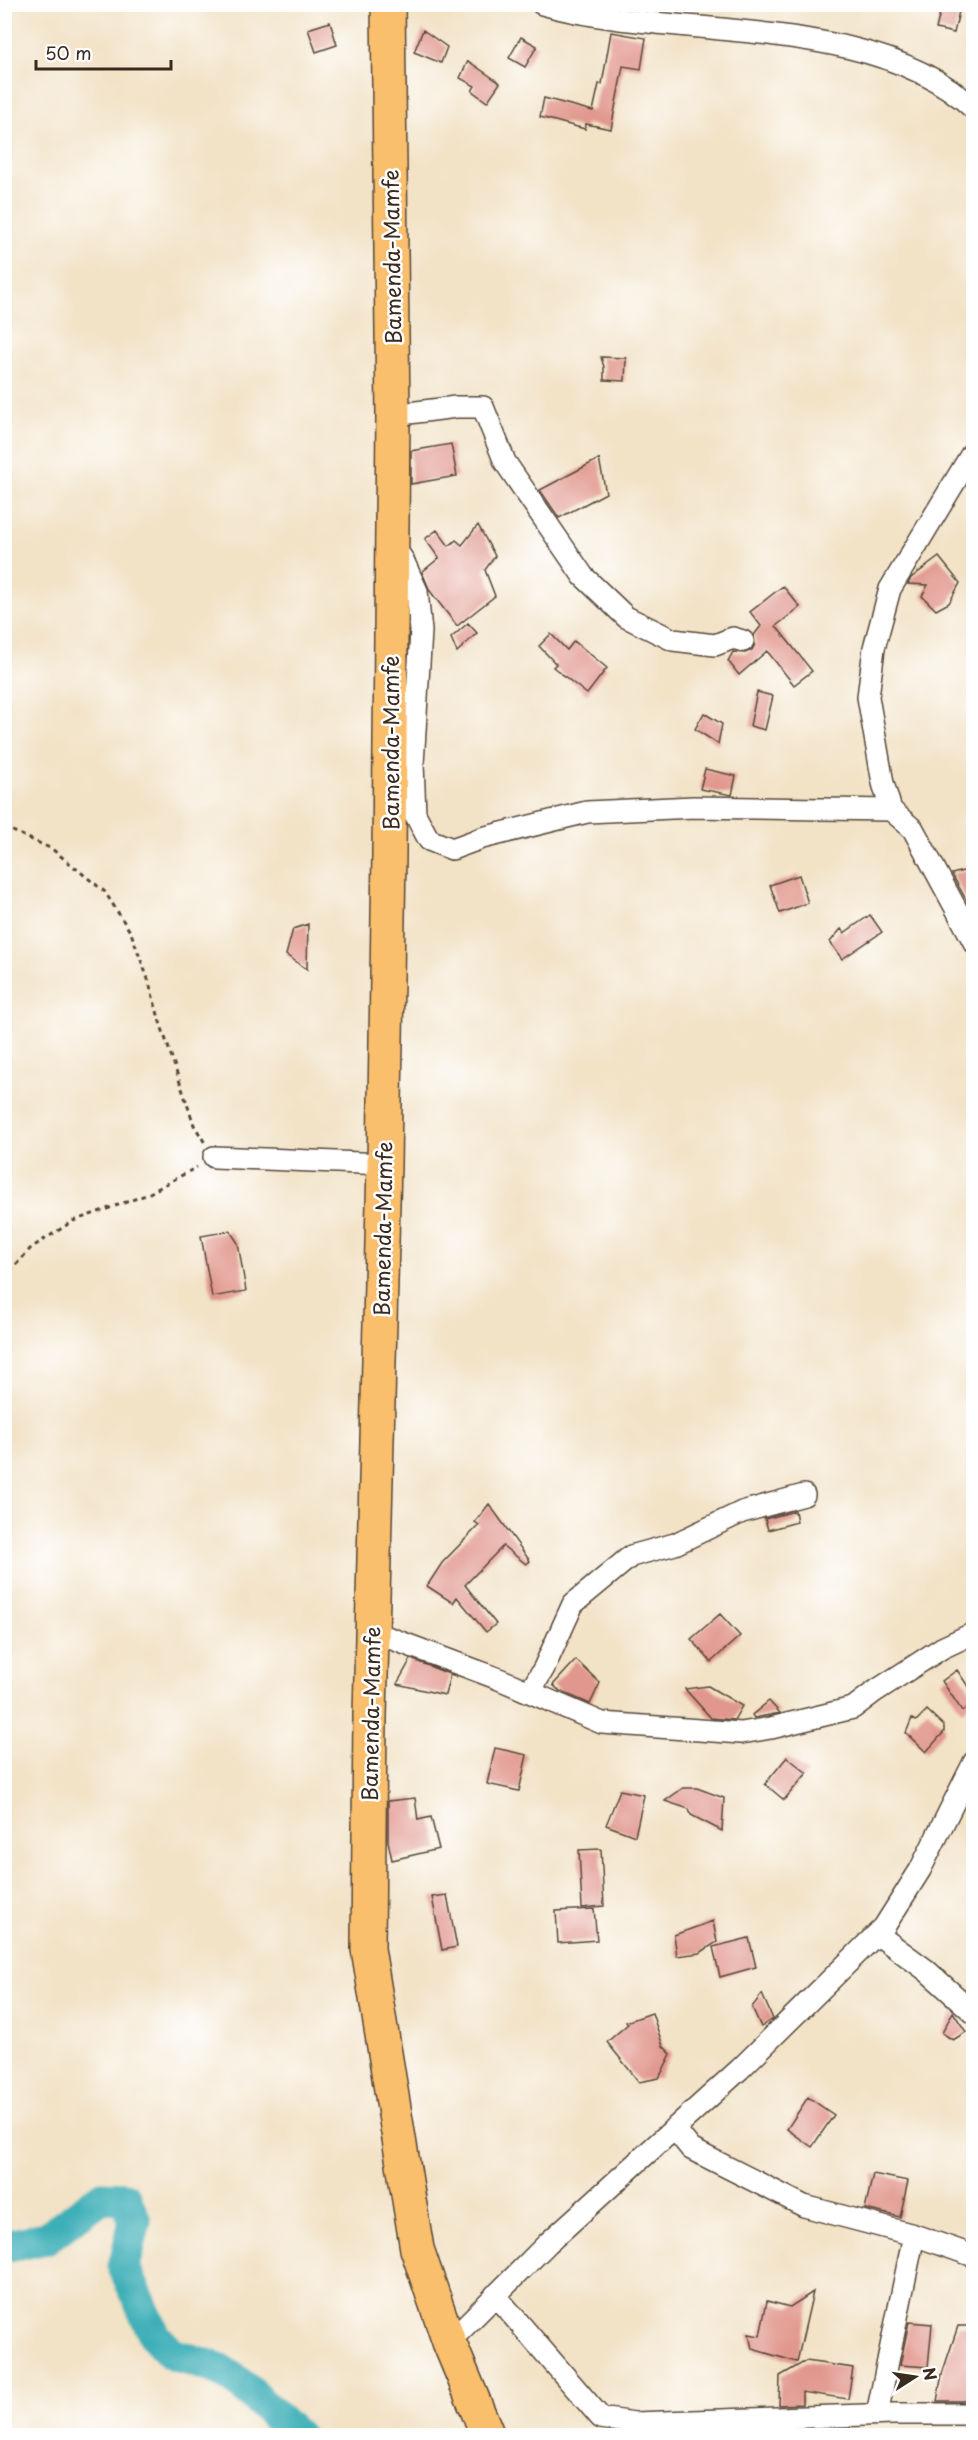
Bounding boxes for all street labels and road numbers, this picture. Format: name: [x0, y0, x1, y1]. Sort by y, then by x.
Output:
street label: Bamenda-Mamfe: [373, 169, 409, 345]
street label: Bamenda-Mamfe: [374, 656, 406, 830]
street label: Bamenda-Mamfe: [364, 1141, 400, 1317]
street label: Bamenda-Mamfe: [352, 1626, 388, 1802]

